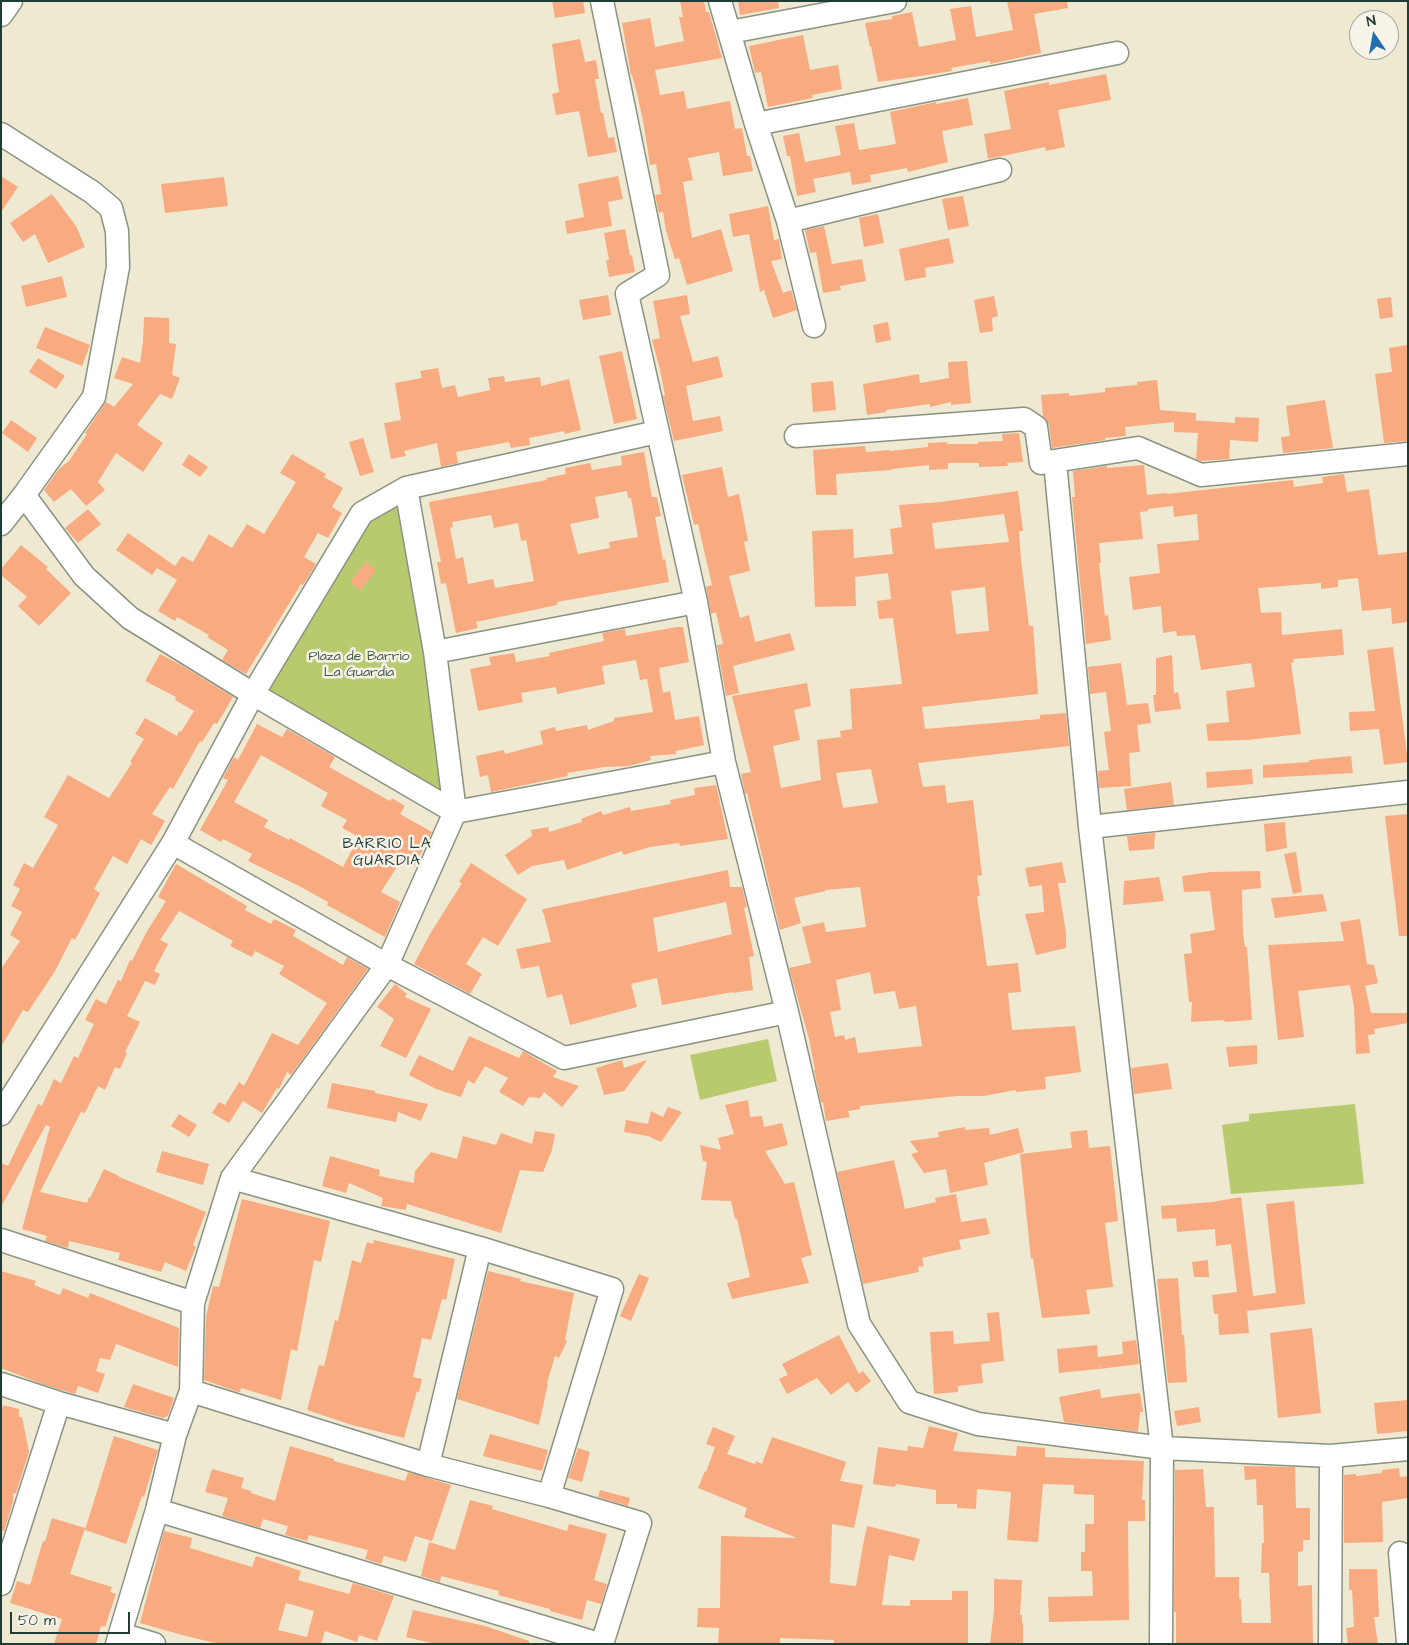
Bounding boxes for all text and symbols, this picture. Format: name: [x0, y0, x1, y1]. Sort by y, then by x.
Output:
north arrow: [1349, 10, 1399, 60]
text: N: [1365, 11, 1377, 32]
park label: Plaza de Barrio La Guardia: [309, 649, 409, 682]
district label: BARRIO LA GUARDIA: [341, 836, 433, 871]
scale bar: [12, 1602, 132, 1634]
text: 50 m: [18, 1610, 56, 1631]

